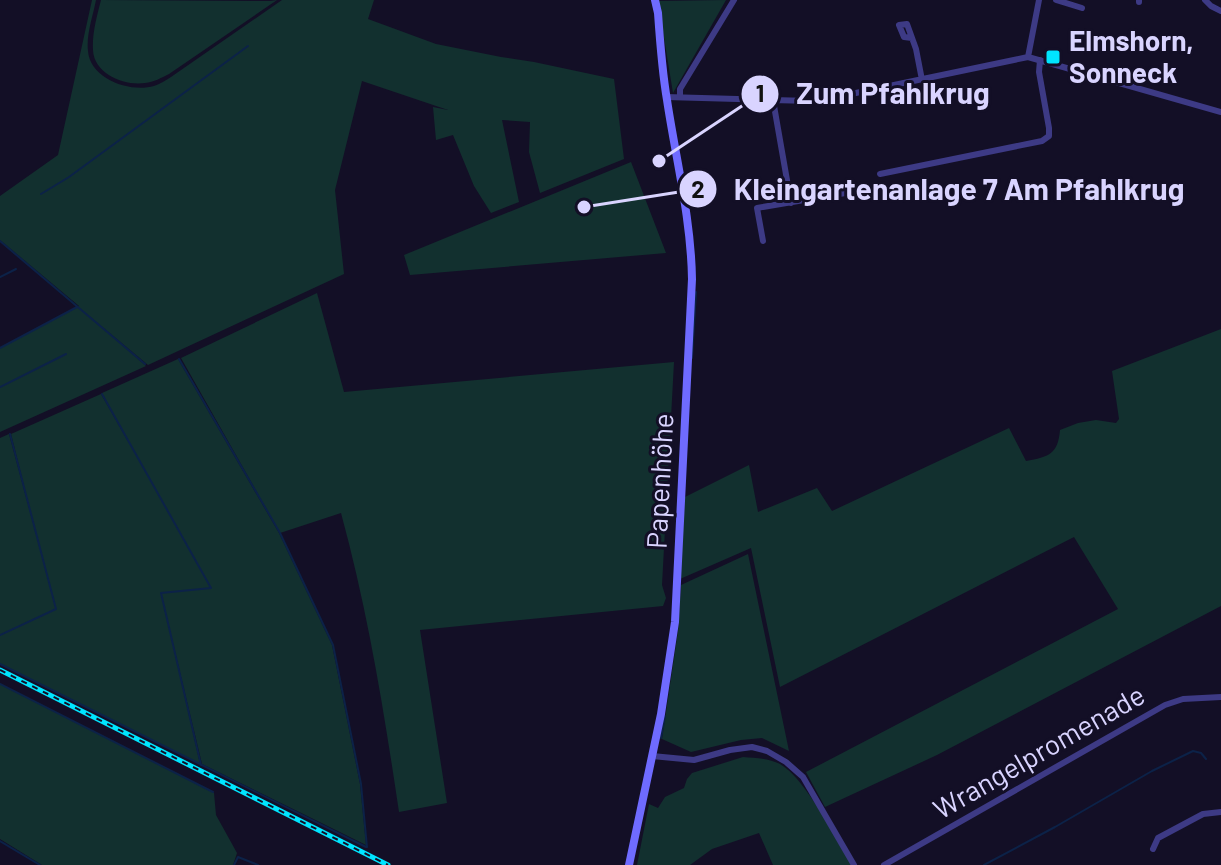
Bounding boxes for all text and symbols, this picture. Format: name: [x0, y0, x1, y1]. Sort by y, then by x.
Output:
place label: Elmshorn, Sonneck: [1069, 23, 1194, 89]
marker: Elmshorn, Sonneck: [1044, 48, 1062, 66]
callout: Zum Pfahlkrug: [740, 67, 1005, 121]
text: Zum Pfahlkrug: [796, 74, 990, 110]
text: 1: [756, 78, 764, 107]
callout: Kleingartenanlage 7 Am Pfahlkrug: [678, 162, 1200, 216]
text: Kleingartenanlage 7 Am Pfahlkrug: [734, 170, 1184, 206]
text: 2: [691, 174, 705, 203]
street label: Papenhöhe: [638, 412, 680, 550]
street label: Wrangelpromenade: [927, 677, 1150, 825]

